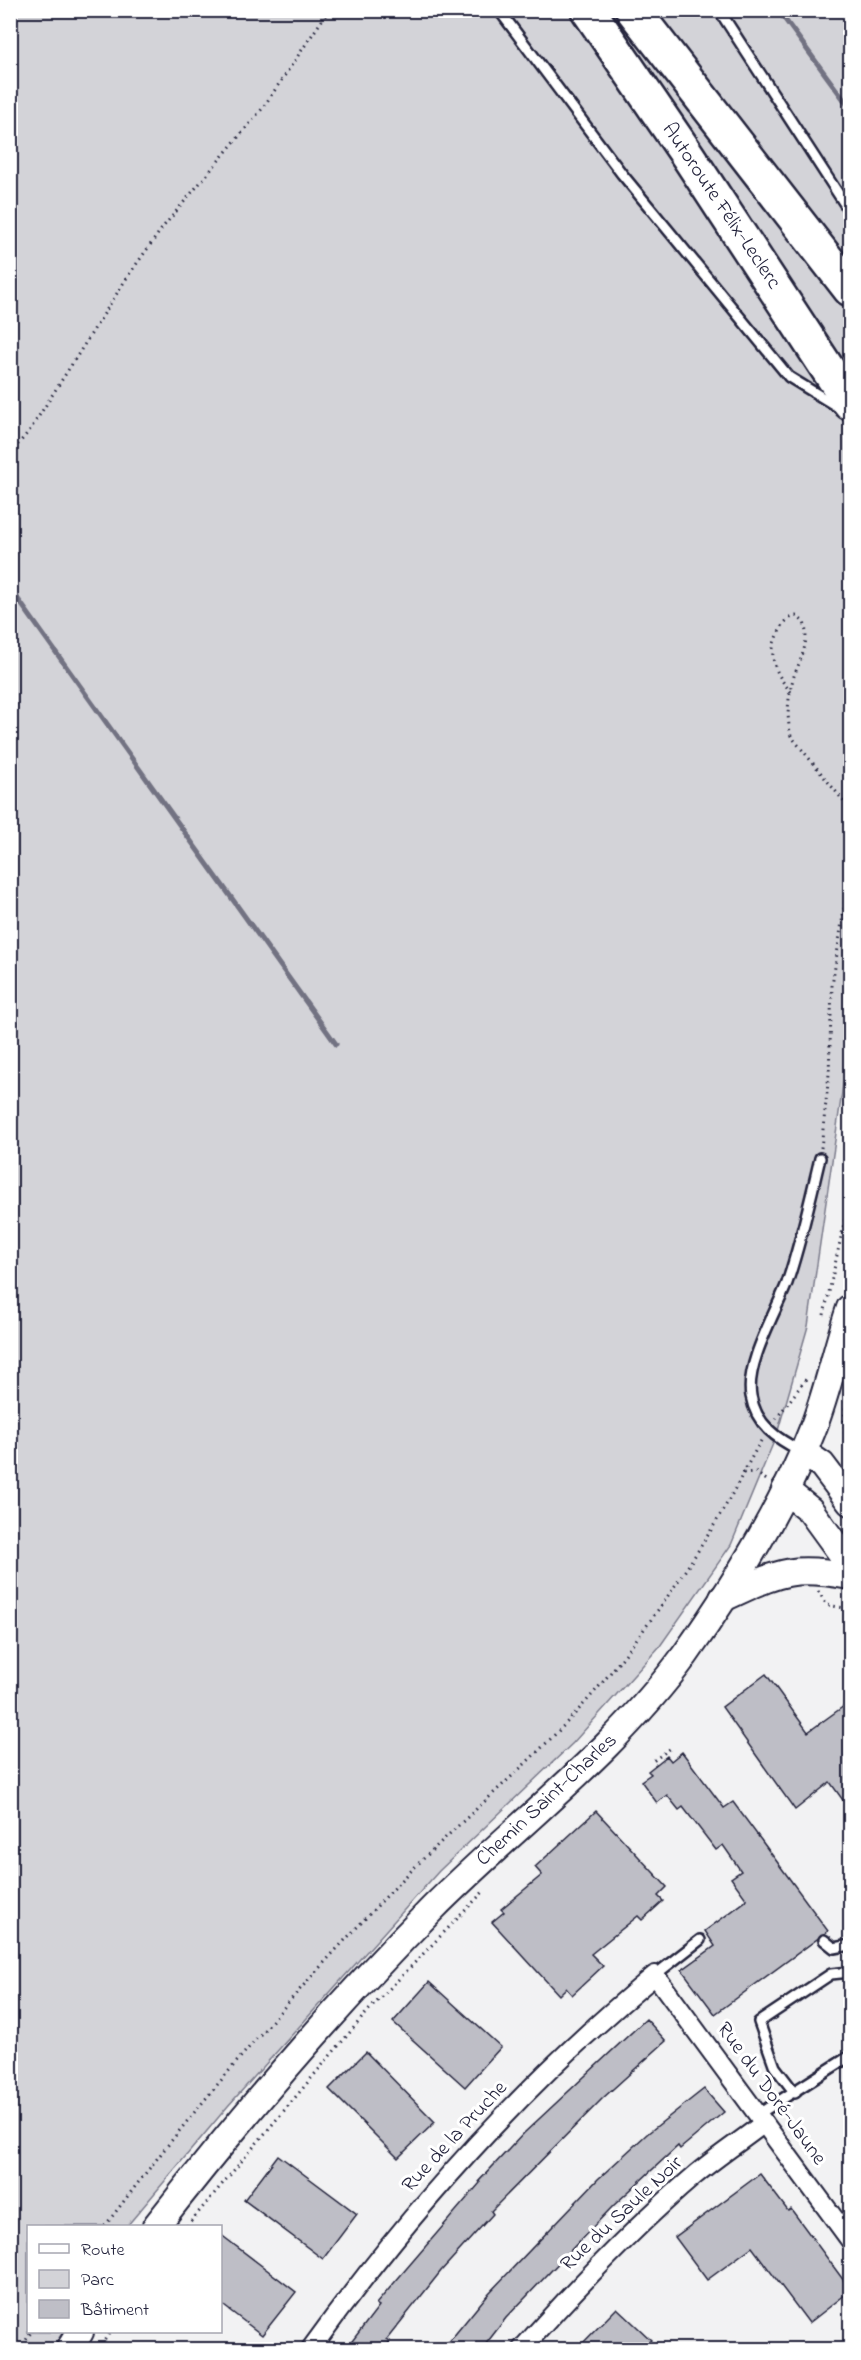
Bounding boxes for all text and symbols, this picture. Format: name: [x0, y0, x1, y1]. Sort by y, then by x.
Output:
street label: Autoroute Félix-Leclerc: [654, 117, 788, 296]
street label: Chemin Saint-Charles: [470, 1726, 624, 1874]
street label: Rue du Doré-Jaune: [709, 2016, 834, 2172]
street label: Rue de la Pruche: [395, 2074, 515, 2199]
street label: Rue du Saule Noir: [554, 2149, 690, 2279]
legend: [27, 2225, 222, 2333]
text: Route: [81, 2238, 126, 2264]
text: Parc: [81, 2268, 114, 2294]
text: Bâtiment: [80, 2298, 149, 2324]

